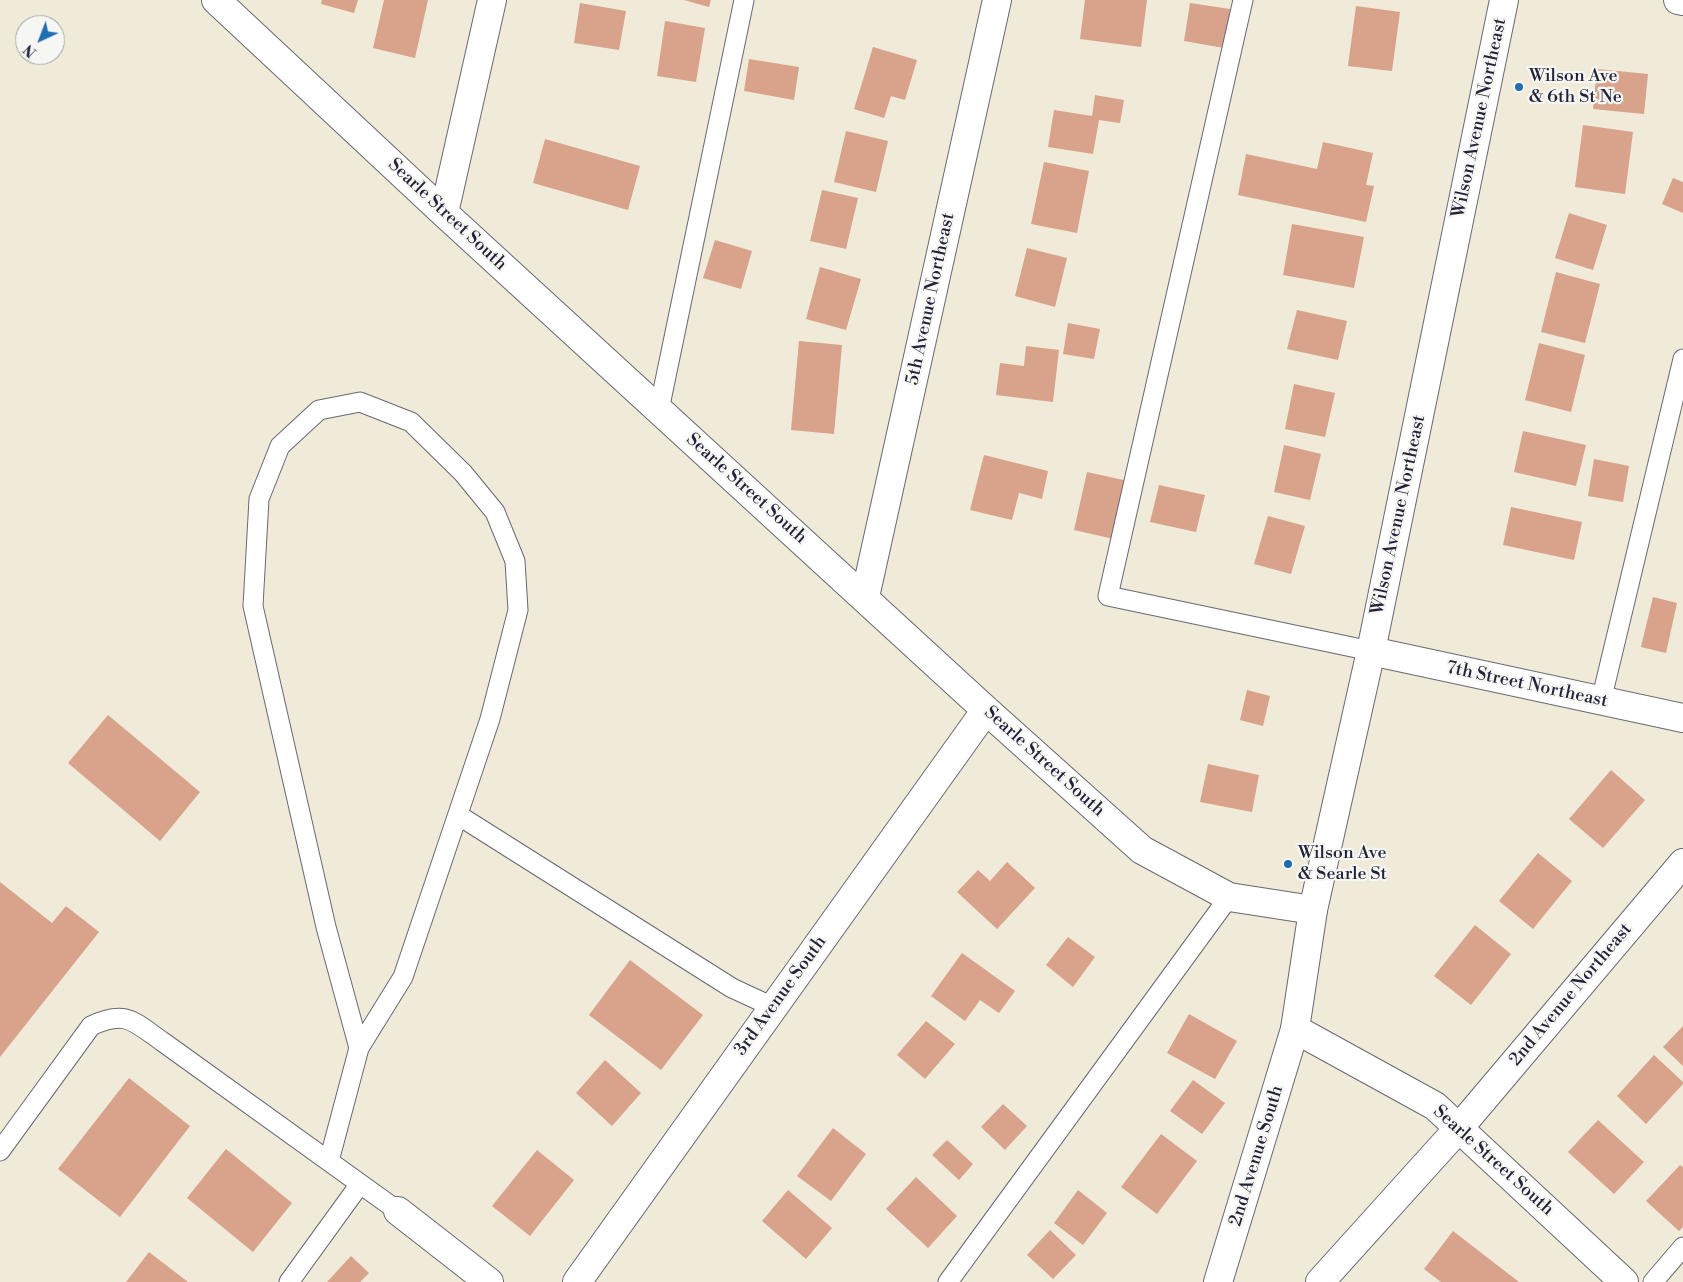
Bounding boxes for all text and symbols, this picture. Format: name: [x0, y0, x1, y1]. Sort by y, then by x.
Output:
north arrow: [15, 15, 65, 65]
street label: Wilson Avenue Northeast: [1448, 16, 1512, 220]
text: N: [20, 40, 41, 61]
place label: Wilson Ave & 6th St Ne: [1529, 66, 1622, 108]
marker: Wilson Ave & 6th St Ne: [1513, 81, 1525, 93]
street label: Searle Street South: [383, 154, 511, 276]
street label: 5th Avenue Northeast: [902, 211, 960, 387]
street label: Wilson Avenue Northeast: [1367, 413, 1431, 617]
street label: Searle Street South: [681, 429, 811, 549]
street label: 7th Street Northeast: [1444, 657, 1610, 713]
street label: Searle Street South: [979, 702, 1109, 822]
place label: Wilson Ave & Searle St: [1298, 843, 1387, 886]
marker: Wilson Ave & Searle St: [1282, 858, 1294, 870]
street label: 2nd Avenue Northeast: [1505, 919, 1637, 1071]
street label: 3rd Avenue South: [730, 932, 832, 1060]
street label: 2nd Avenue South: [1225, 1083, 1289, 1229]
street label: Searle Street South: [1428, 1101, 1558, 1221]

